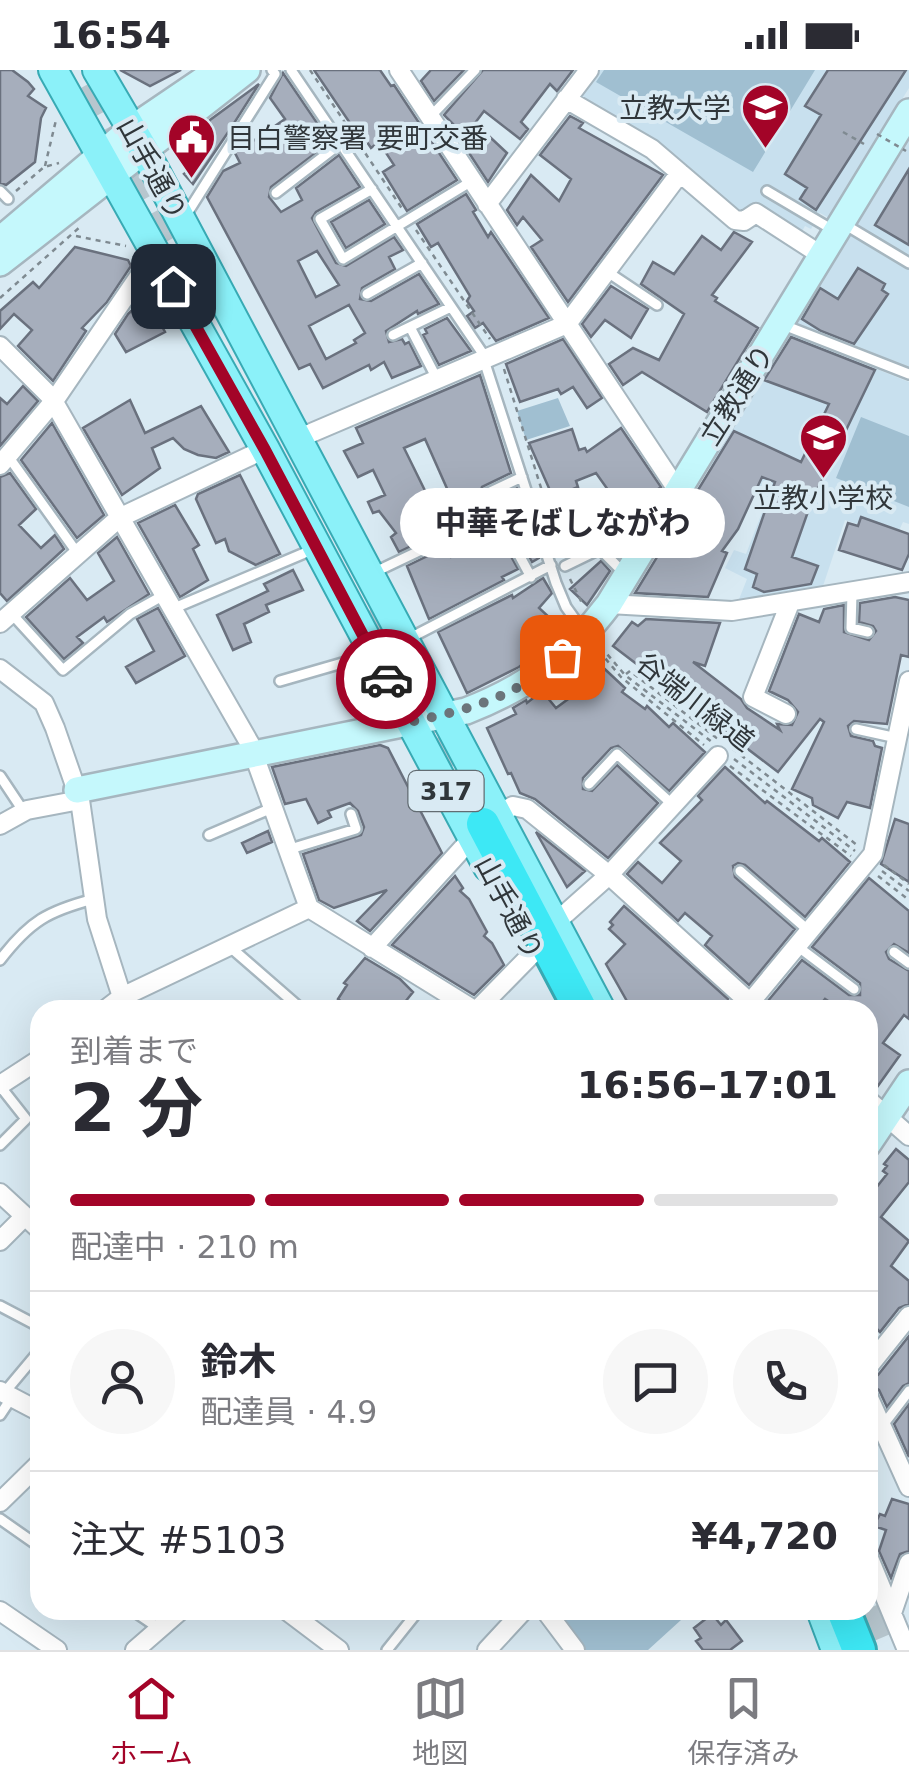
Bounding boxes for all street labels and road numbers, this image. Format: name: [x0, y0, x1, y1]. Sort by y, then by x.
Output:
street label: 山手通り: [110, 112, 194, 226]
street label: 立教通り: [693, 339, 781, 451]
street label: 谷端川緑道: [630, 646, 760, 758]
road number: 317: [408, 771, 484, 811]
street label: 山手通り: [468, 851, 550, 965]

